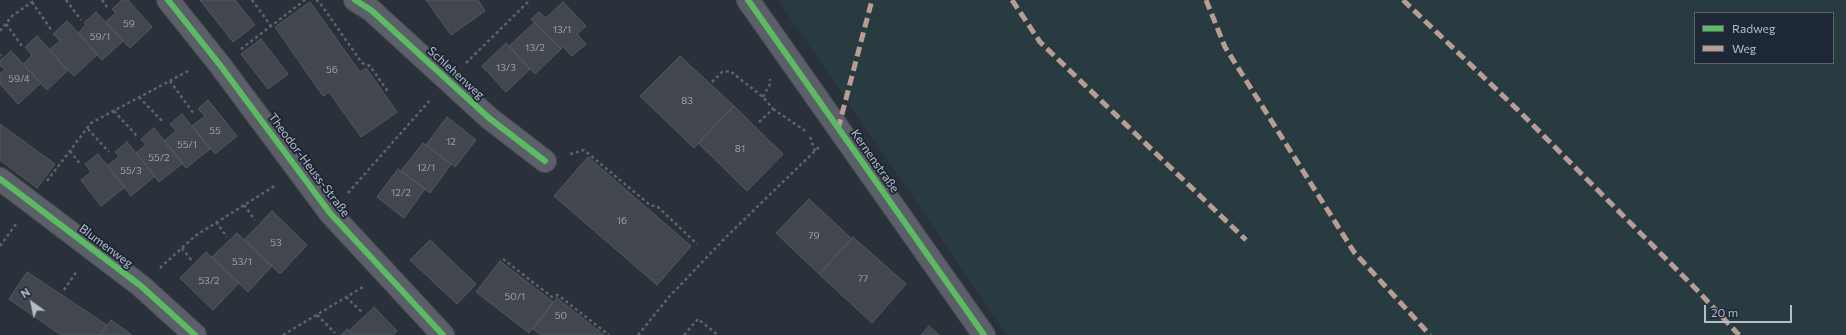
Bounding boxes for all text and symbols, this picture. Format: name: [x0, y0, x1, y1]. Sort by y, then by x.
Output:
legend: [1694, 12, 1834, 64]
house number: 59: [123, 18, 135, 30]
text: Radweg: [1732, 21, 1775, 35]
house number: 13/1: [553, 24, 571, 36]
house number: 59/1: [90, 31, 110, 43]
text: Weg: [1732, 41, 1756, 55]
house number: 13/2: [525, 42, 545, 54]
street label: Schlehenweg: [425, 44, 487, 102]
house number: 13/3: [496, 62, 516, 74]
house number: 56: [326, 64, 338, 76]
house number: 59/4: [8, 73, 30, 85]
house number: 83: [681, 95, 693, 107]
street label: Theodor-Heuss-Straße: [265, 110, 353, 220]
house number: 55: [209, 125, 221, 137]
street label: Kernenstraße: [848, 127, 902, 195]
house number: 12: [446, 136, 456, 148]
house number: 55/1: [177, 139, 197, 151]
house number: 81: [735, 143, 745, 155]
house number: 55/2: [148, 152, 170, 164]
house number: 12/1: [417, 162, 435, 174]
house number: 55/3: [120, 165, 142, 177]
house number: 12/2: [391, 187, 411, 199]
house number: 16: [617, 215, 627, 227]
street label: Blumenweg: [76, 221, 136, 271]
house number: 79: [808, 230, 820, 242]
house number: 53: [270, 237, 282, 249]
house number: 53/1: [232, 256, 252, 268]
house number: 77: [858, 273, 868, 285]
house number: 53/2: [198, 275, 220, 287]
north arrow: [12, 283, 52, 323]
text: N: [18, 285, 32, 300]
house number: 50/1: [505, 291, 525, 303]
scale bar: [1706, 297, 1794, 323]
text: 20 m: [1711, 305, 1738, 319]
house number: 50: [555, 310, 567, 322]

